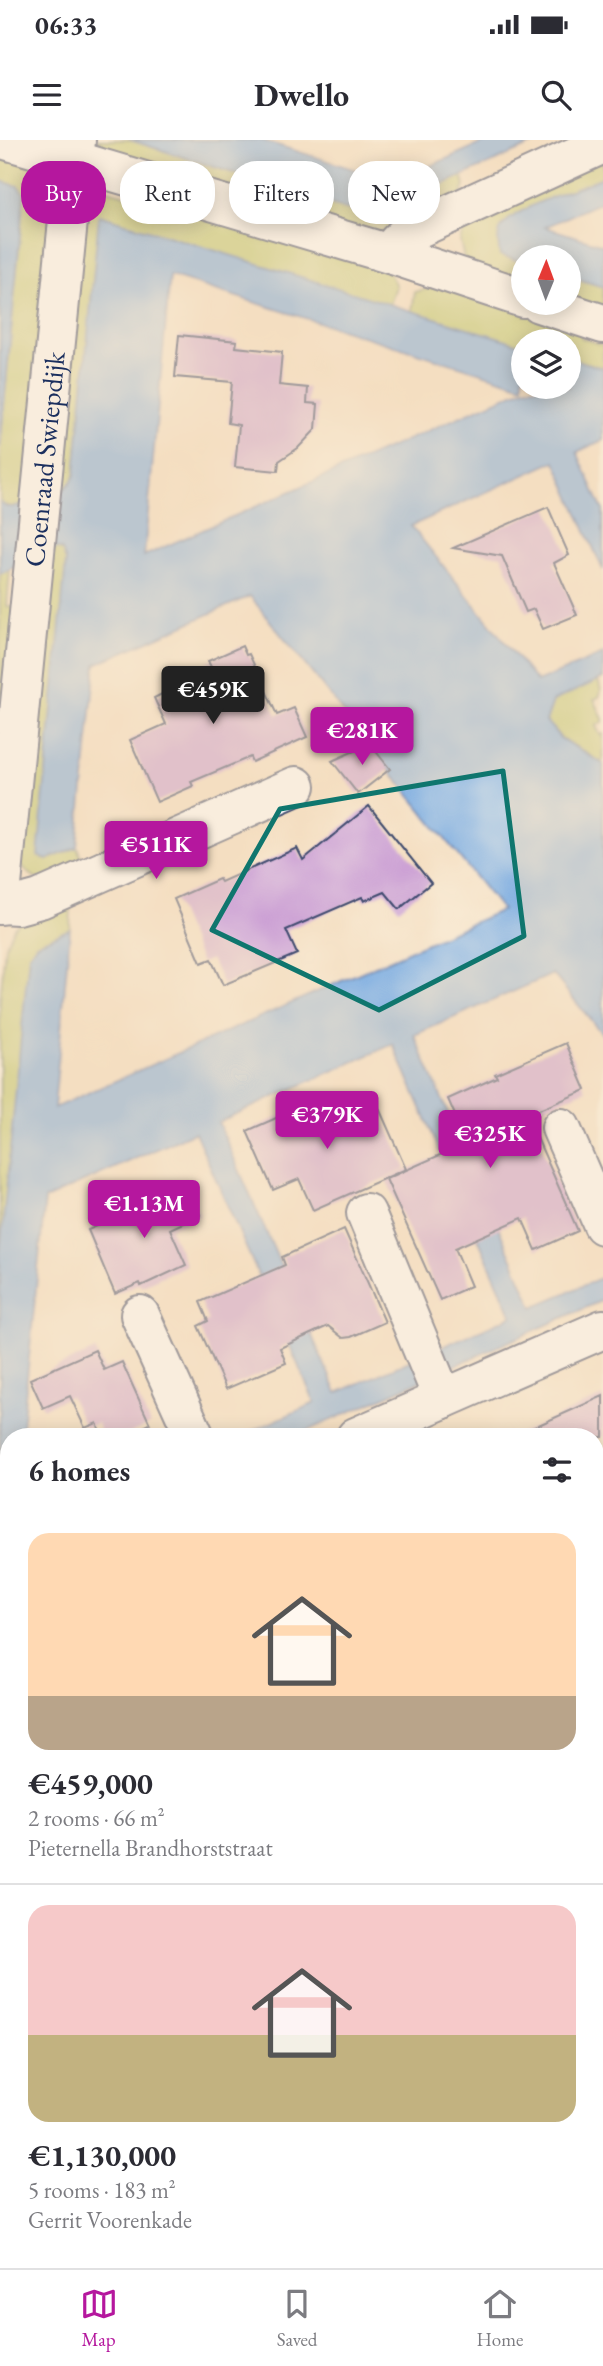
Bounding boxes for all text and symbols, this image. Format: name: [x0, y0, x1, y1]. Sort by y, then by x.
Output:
text: 06:33: [35, 8, 97, 42]
text: Dwello: [254, 74, 349, 116]
icon: menu: [28, 76, 66, 114]
icon: search: [537, 76, 575, 114]
chip: Buy: [21, 161, 106, 224]
chip: Rent: [120, 161, 215, 224]
chip: Filters: [229, 161, 334, 224]
chip: New: [348, 161, 440, 224]
north arrow: [511, 245, 581, 315]
map controls: [511, 245, 581, 399]
button: layers: [511, 329, 581, 399]
street label: Coenraad Swiepdijk: [16, 349, 73, 568]
pin: €459K: [164, 666, 262, 726]
text: €459K: [177, 674, 249, 704]
pin: €281K: [313, 708, 411, 767]
text: €281K: [326, 715, 398, 745]
pin: €511K: [107, 822, 205, 881]
text: €511K: [120, 829, 192, 859]
pin: €379K: [278, 1091, 376, 1151]
text: €379K: [291, 1099, 363, 1129]
pin: €325K: [441, 1110, 539, 1170]
text: €325K: [454, 1118, 526, 1148]
pin: €1.13M: [87, 1180, 201, 1240]
text: €1.13M: [104, 1188, 184, 1218]
text: 6 homes: [28, 1451, 130, 1490]
icon: filters: [538, 1451, 576, 1489]
icon: home: [239, 1578, 365, 1704]
text: €459,000: [28, 1764, 153, 1803]
text: 2 rooms · 66 m²: [28, 1803, 165, 1833]
text: Pieternella Brandhorststraat: [28, 1833, 273, 1863]
icon: home: [239, 1950, 365, 2076]
text: €1,130,000: [28, 2136, 176, 2175]
text: 5 rooms · 183 m²: [28, 2175, 176, 2205]
text: Gerrit Voorenkade: [28, 2205, 192, 2235]
tab: Map: [80, 2285, 118, 2352]
tab: Saved: [277, 2285, 317, 2352]
tab: Home: [476, 2285, 523, 2352]

